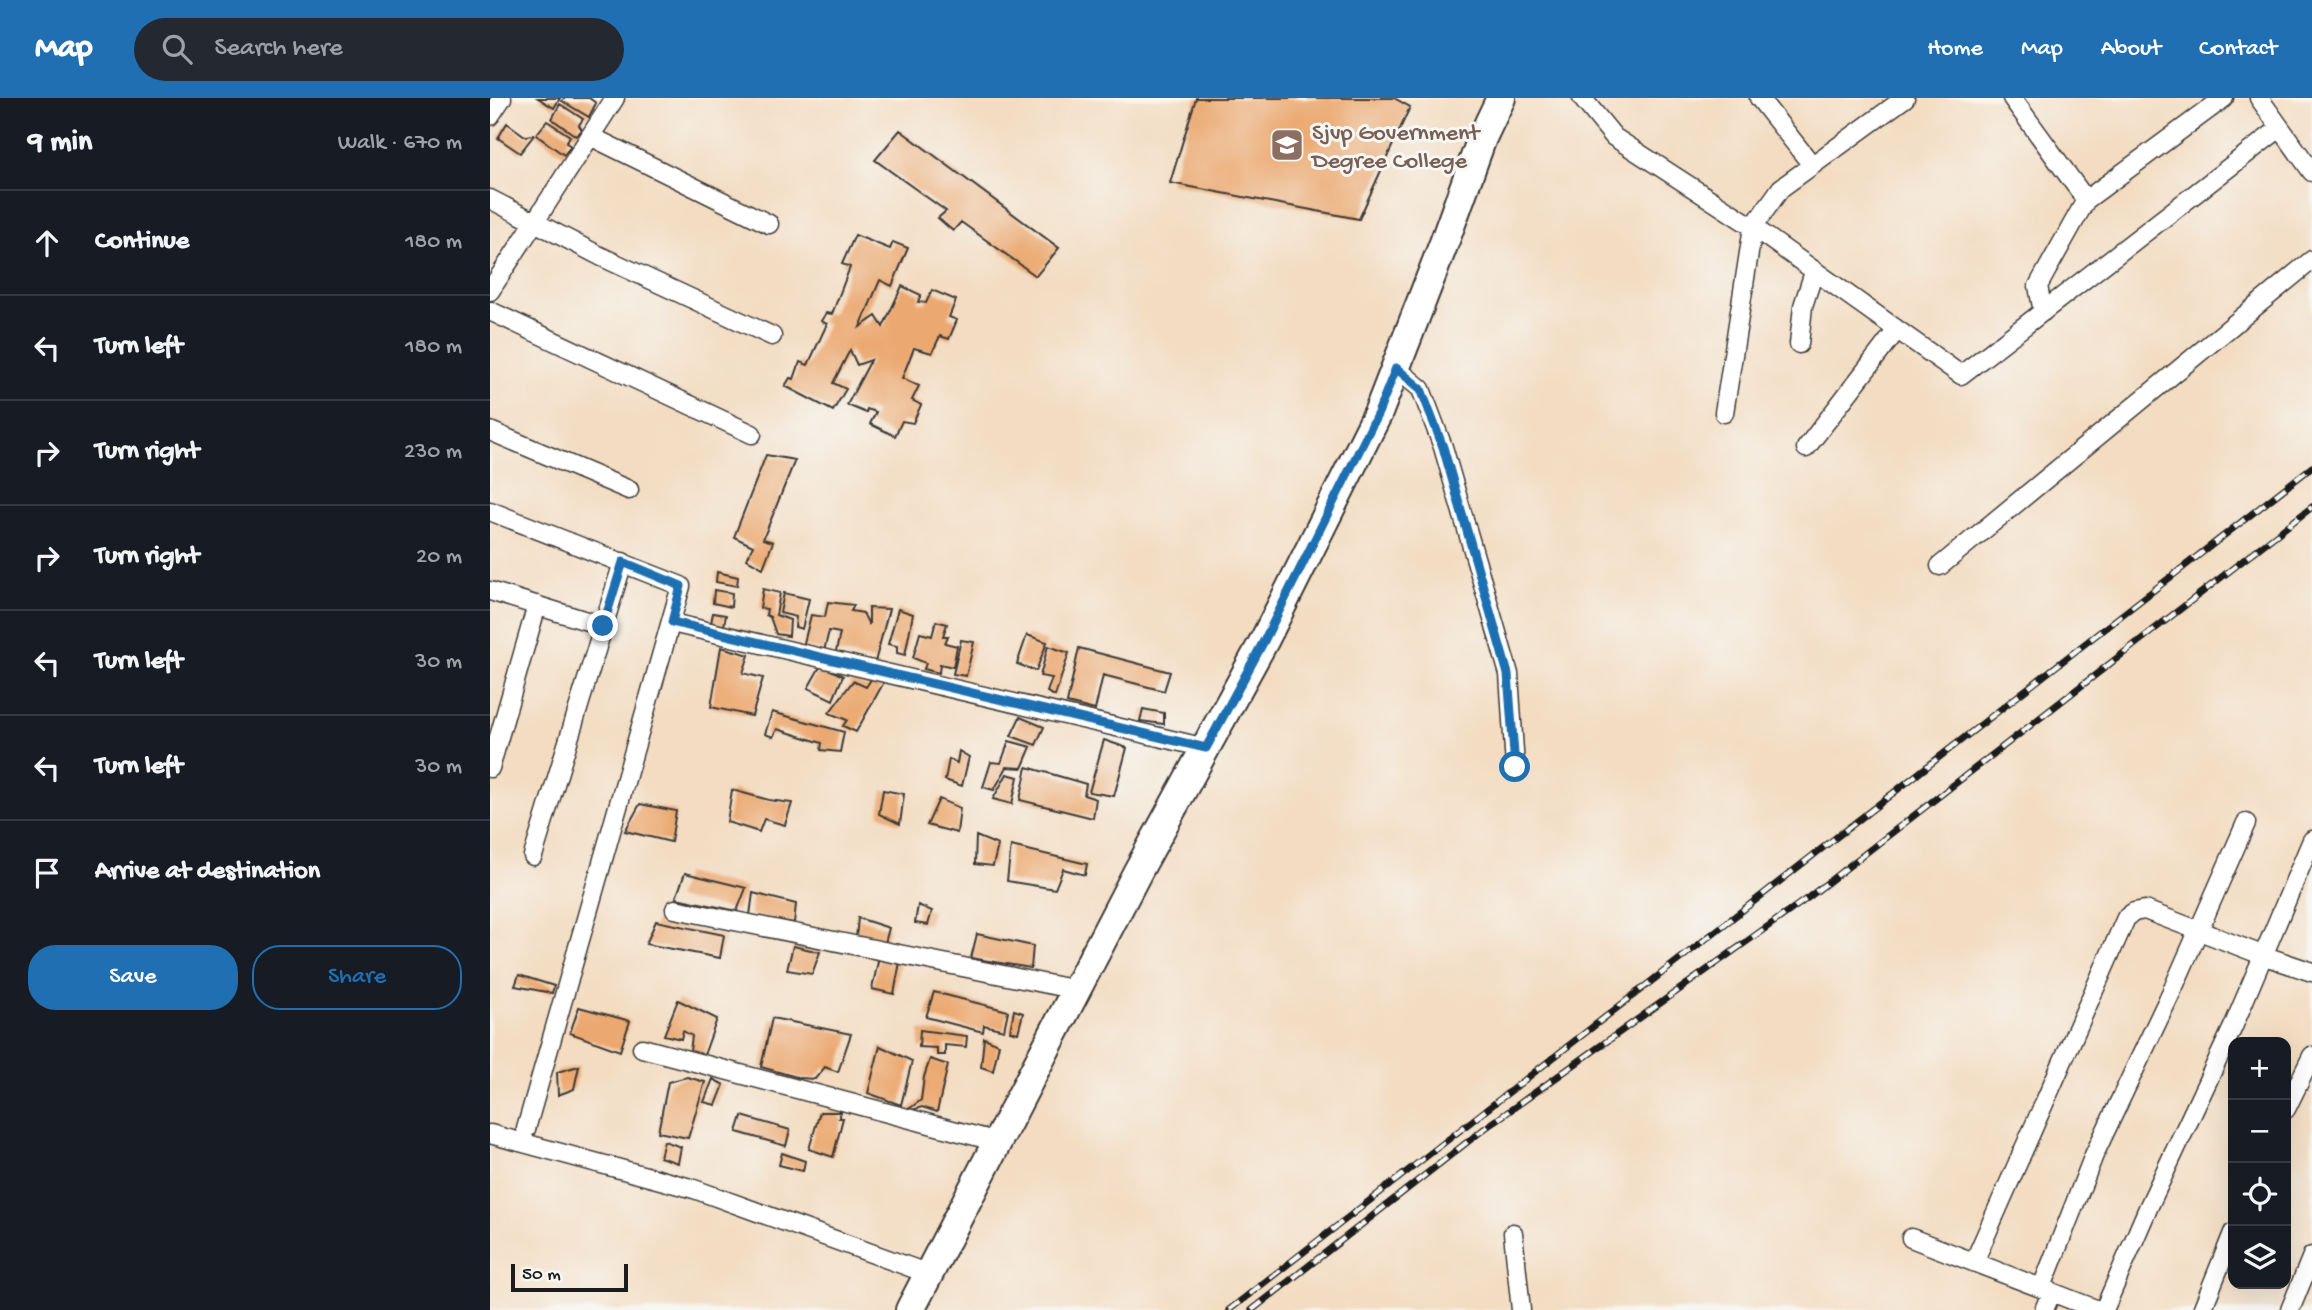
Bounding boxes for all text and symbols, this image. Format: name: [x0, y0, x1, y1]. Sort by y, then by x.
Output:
search box: [134, 18, 624, 81]
text: Map: [35, 30, 92, 68]
icon: search: [158, 30, 196, 68]
text: Search here: [214, 34, 343, 65]
text: Home: [1927, 35, 1983, 64]
text: Map: [2021, 35, 2063, 64]
text: About: [2101, 35, 2161, 64]
text: Contact: [2199, 35, 2277, 64]
place label: Sjvp Government Degree College: [1310, 120, 1481, 177]
text: 9 min: [28, 126, 92, 161]
school or university icon: Sjvp Government Degree College: [1268, 126, 1306, 164]
text: Walk · 670 m: [338, 130, 462, 157]
icon: ahead: [28, 224, 66, 262]
text: Continue: [95, 227, 189, 258]
text: 180 m: [405, 229, 462, 256]
icon: left: [28, 329, 66, 367]
text: Turn left: [95, 332, 183, 363]
text: 180 m: [405, 334, 462, 361]
icon: right: [28, 434, 66, 472]
text: Turn right: [95, 437, 199, 468]
text: 230 m: [404, 439, 462, 466]
icon: right: [28, 539, 66, 577]
text: Turn right: [95, 542, 199, 573]
text: 20 m: [416, 544, 462, 571]
route end: [587, 610, 618, 641]
icon: left: [28, 644, 66, 682]
text: Turn left: [95, 647, 183, 678]
text: 30 m: [415, 649, 462, 676]
icon: left: [28, 749, 66, 787]
route start: [1499, 751, 1530, 782]
text: Turn left: [95, 752, 183, 783]
text: 30 m: [415, 754, 462, 781]
icon: arrive: [28, 854, 66, 892]
text: Arrive at destination: [95, 857, 320, 888]
button: Save: [28, 945, 238, 1010]
button: Share: [252, 945, 462, 1010]
map controls: [2228, 1037, 2291, 1289]
button: +: [2228, 1037, 2291, 1100]
button: −: [2228, 1100, 2291, 1163]
button: locate: [2228, 1163, 2291, 1226]
button: layers: [2228, 1226, 2291, 1289]
scale bar: [511, 1261, 628, 1293]
text: 50 m: [522, 1264, 561, 1287]

